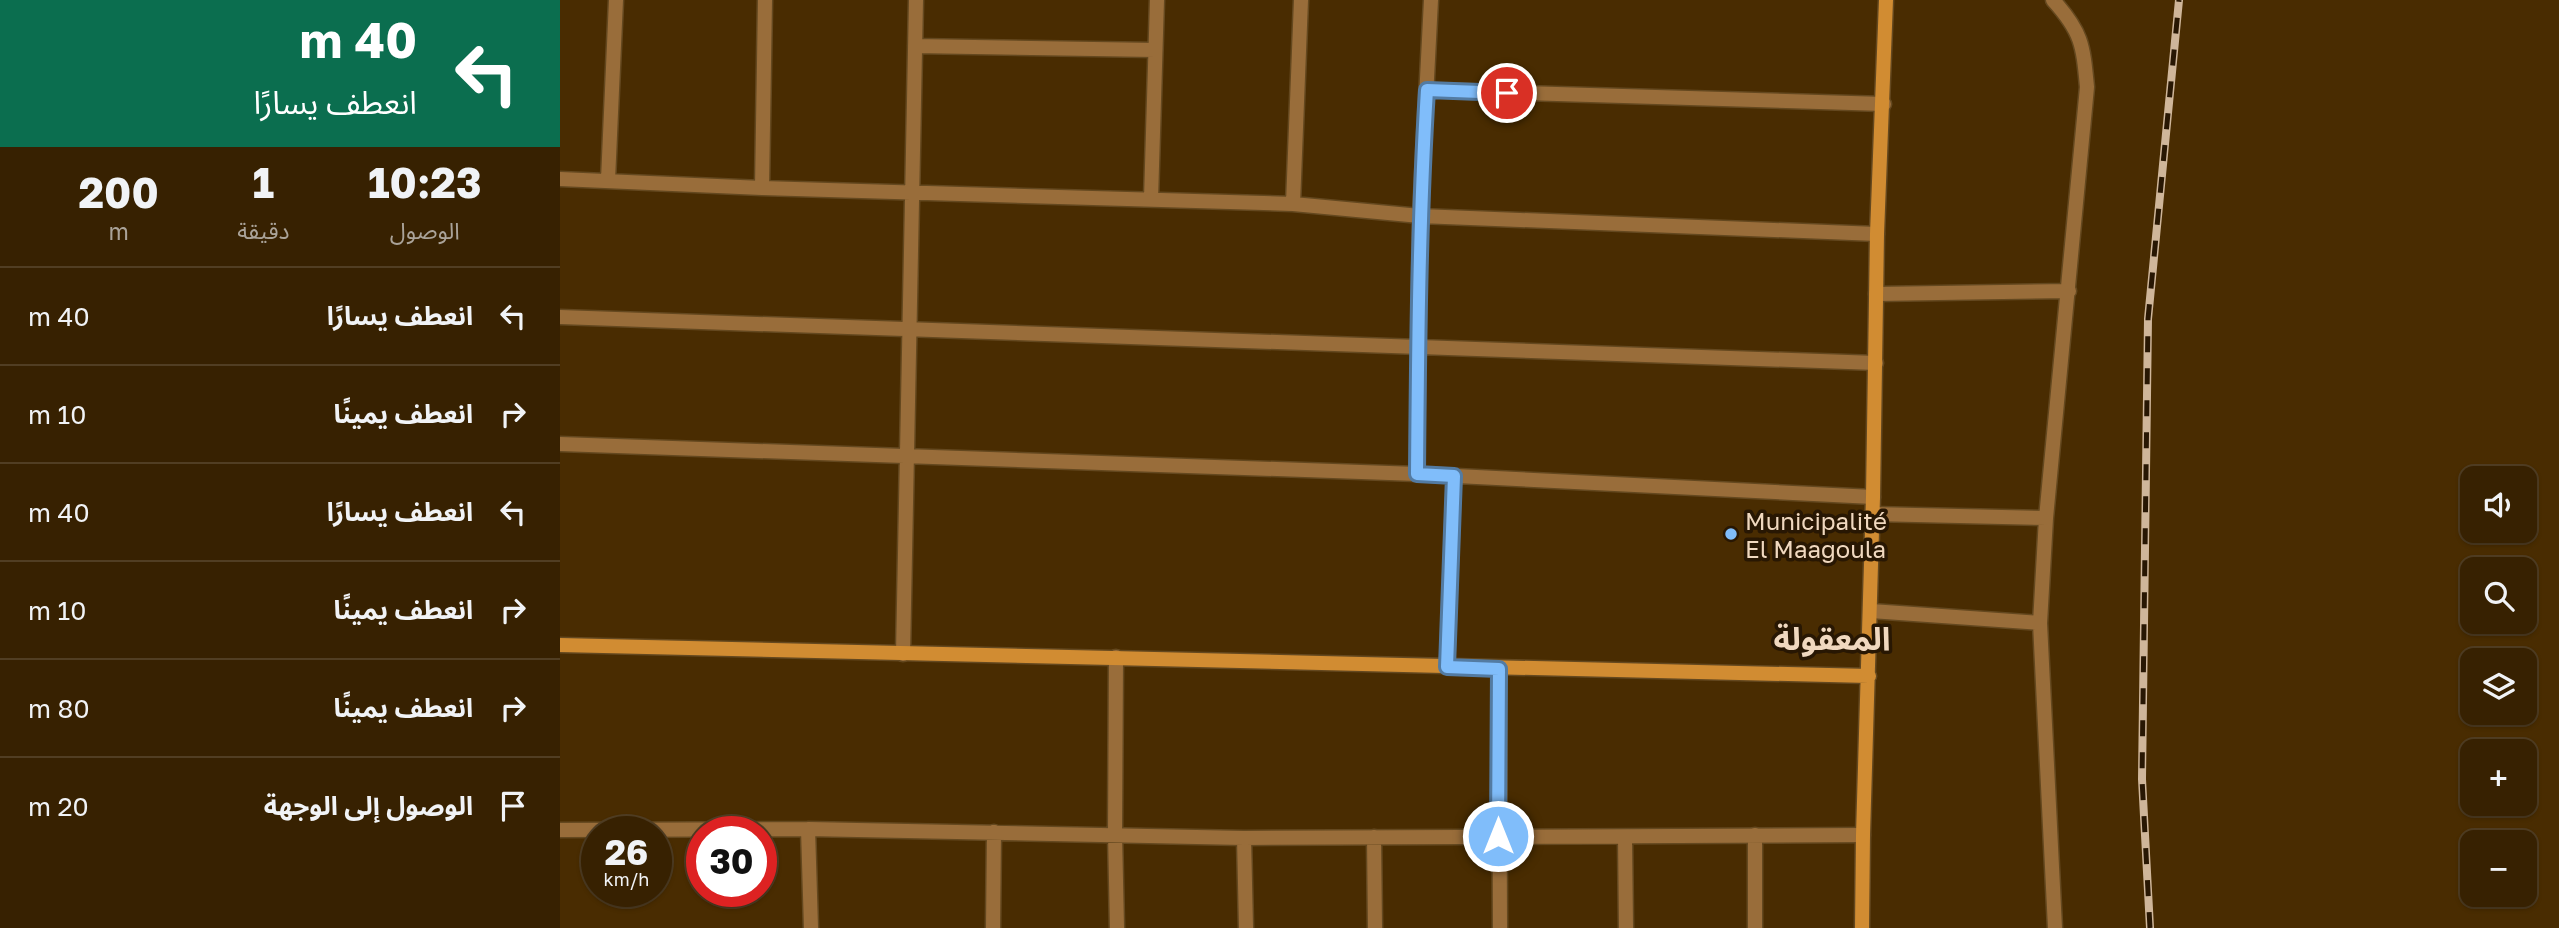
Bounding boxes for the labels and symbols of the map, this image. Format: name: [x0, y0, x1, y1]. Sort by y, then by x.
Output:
pin: [1477, 63, 1537, 123]
place label: Municipalité El Maagoula: [1745, 506, 1887, 563]
marker: Municipalité El Maagoula: [1723, 526, 1739, 542]
district label: المعقولة: [1774, 619, 1890, 657]
position arrow: [1461, 799, 1535, 873]
speed limit sign: 30: [686, 816, 777, 907]

